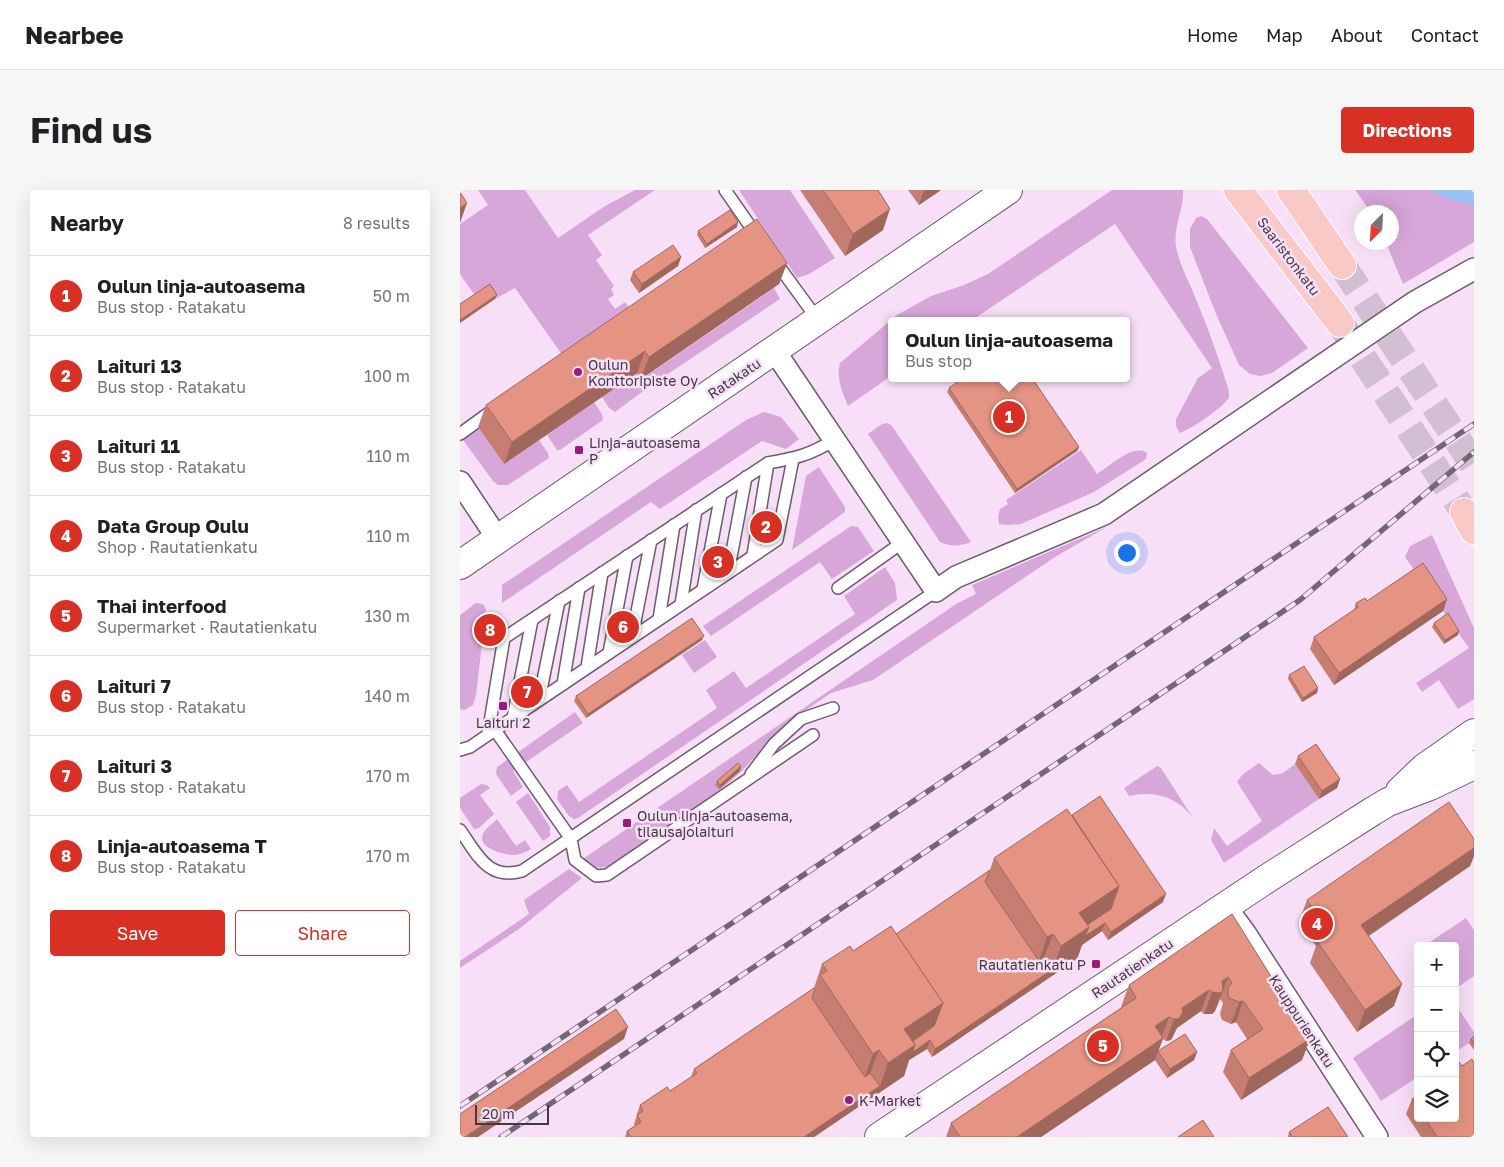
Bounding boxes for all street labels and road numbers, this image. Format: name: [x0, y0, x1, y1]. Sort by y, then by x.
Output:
street label: Saaristonkatu: [1254, 213, 1324, 299]
street label: Ratakatu: [704, 354, 764, 402]
street label: Rautatienkatu: [1088, 934, 1176, 1002]
street label: Kauppurienkatu: [1266, 971, 1338, 1071]

